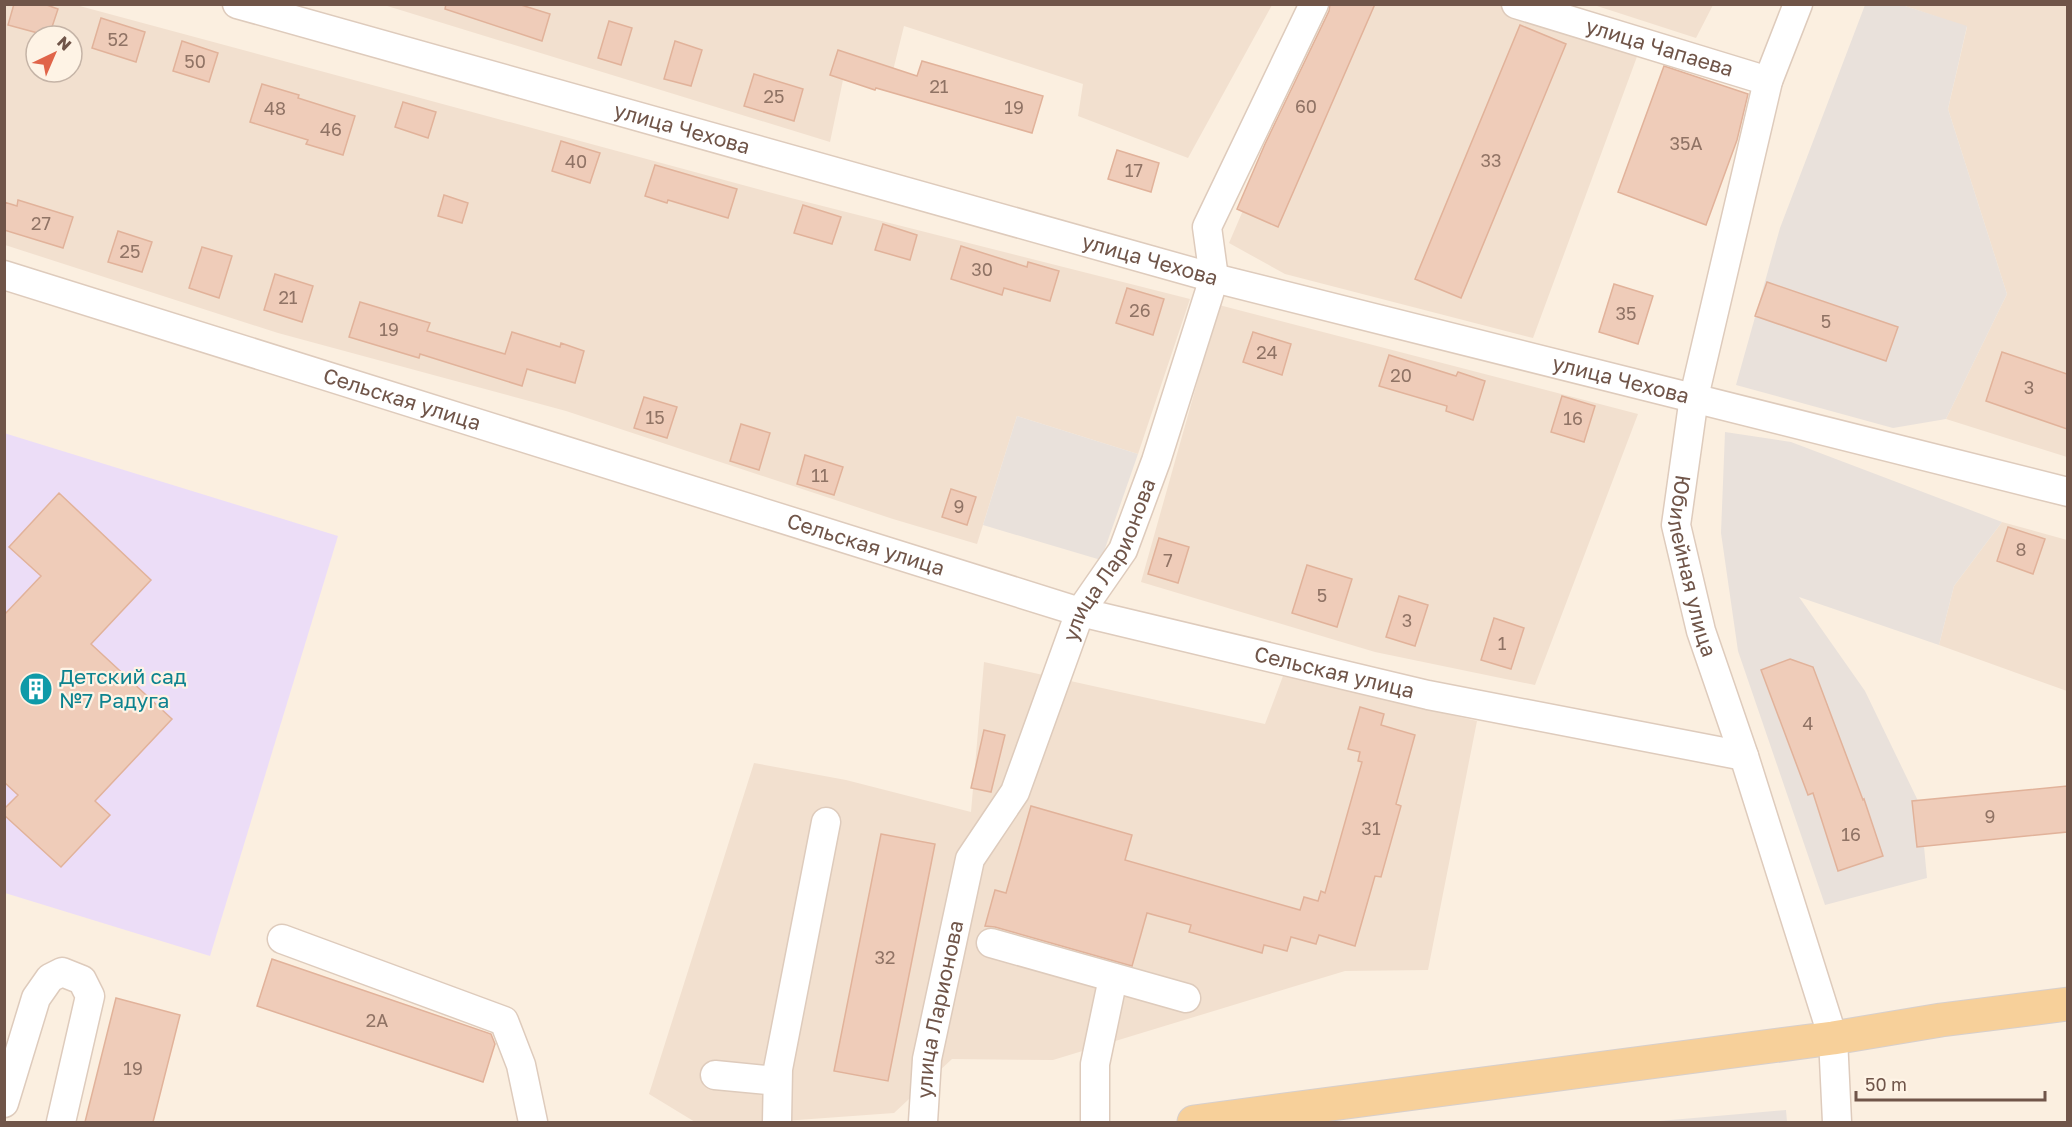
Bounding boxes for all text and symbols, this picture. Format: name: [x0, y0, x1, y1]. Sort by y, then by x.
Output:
street label: улица Чапаева: [1583, 12, 1737, 82]
north arrow: [24, 24, 84, 84]
house number: 52: [108, 28, 128, 50]
text: N: [53, 32, 76, 55]
house number: 50: [184, 50, 206, 72]
house number: 21: [929, 75, 949, 97]
house number: 25: [764, 85, 784, 107]
house number: 60: [1295, 95, 1317, 117]
street label: улица Чехова: [611, 96, 753, 159]
house number: 19: [1004, 96, 1024, 118]
house number: 48: [264, 97, 286, 119]
house number: 46: [320, 118, 342, 140]
house number: 35А: [1669, 132, 1703, 154]
house number: 33: [1480, 149, 1502, 171]
house number: 40: [565, 150, 587, 172]
house number: 17: [1125, 159, 1143, 181]
house number: 27: [31, 212, 51, 234]
street label: улица Чехова: [1079, 228, 1221, 290]
house number: 25: [120, 240, 140, 262]
house number: 30: [971, 258, 993, 280]
house number: 21: [278, 286, 298, 308]
house number: 26: [1129, 299, 1151, 321]
house number: 35: [1616, 302, 1636, 324]
house number: 5: [1821, 310, 1831, 332]
house number: 19: [379, 318, 399, 340]
house number: 24: [1256, 341, 1278, 363]
street label: улица Чехова: [1550, 349, 1692, 409]
street label: Сельская улица: [320, 362, 484, 436]
house number: 20: [1390, 364, 1412, 386]
house number: 3: [2024, 376, 2034, 398]
house number: 15: [645, 406, 665, 428]
house number: 16: [1563, 407, 1583, 429]
house number: 11: [811, 464, 829, 486]
street label: Юбилейная улица: [1663, 473, 1723, 660]
street label: улица Ларионова: [1057, 474, 1160, 645]
house number: 9: [954, 495, 964, 517]
street label: Сельская улица: [784, 507, 948, 581]
house number: 8: [2016, 538, 2026, 560]
house number: 7: [1163, 549, 1173, 571]
house number: 5: [1317, 584, 1327, 606]
house number: 3: [1402, 609, 1412, 631]
house number: 1: [1498, 632, 1507, 654]
street label: Сельская улица: [1252, 640, 1417, 703]
place label: Детский сад №7 Радуга: [59, 663, 187, 713]
building icon: Детский сад №7 Радуга: [18, 671, 54, 707]
house number: 4: [1803, 712, 1814, 734]
house number: 9: [1985, 805, 1995, 827]
house number: 31: [1361, 817, 1381, 839]
house number: 16: [1841, 823, 1861, 845]
street label: улица Ларионова: [911, 918, 968, 1099]
house number: 32: [875, 946, 895, 968]
house number: 2А: [366, 1009, 388, 1031]
house number: 19: [123, 1057, 143, 1079]
scale bar: [1856, 1064, 2045, 1102]
text: 50 m: [1865, 1073, 1907, 1095]

